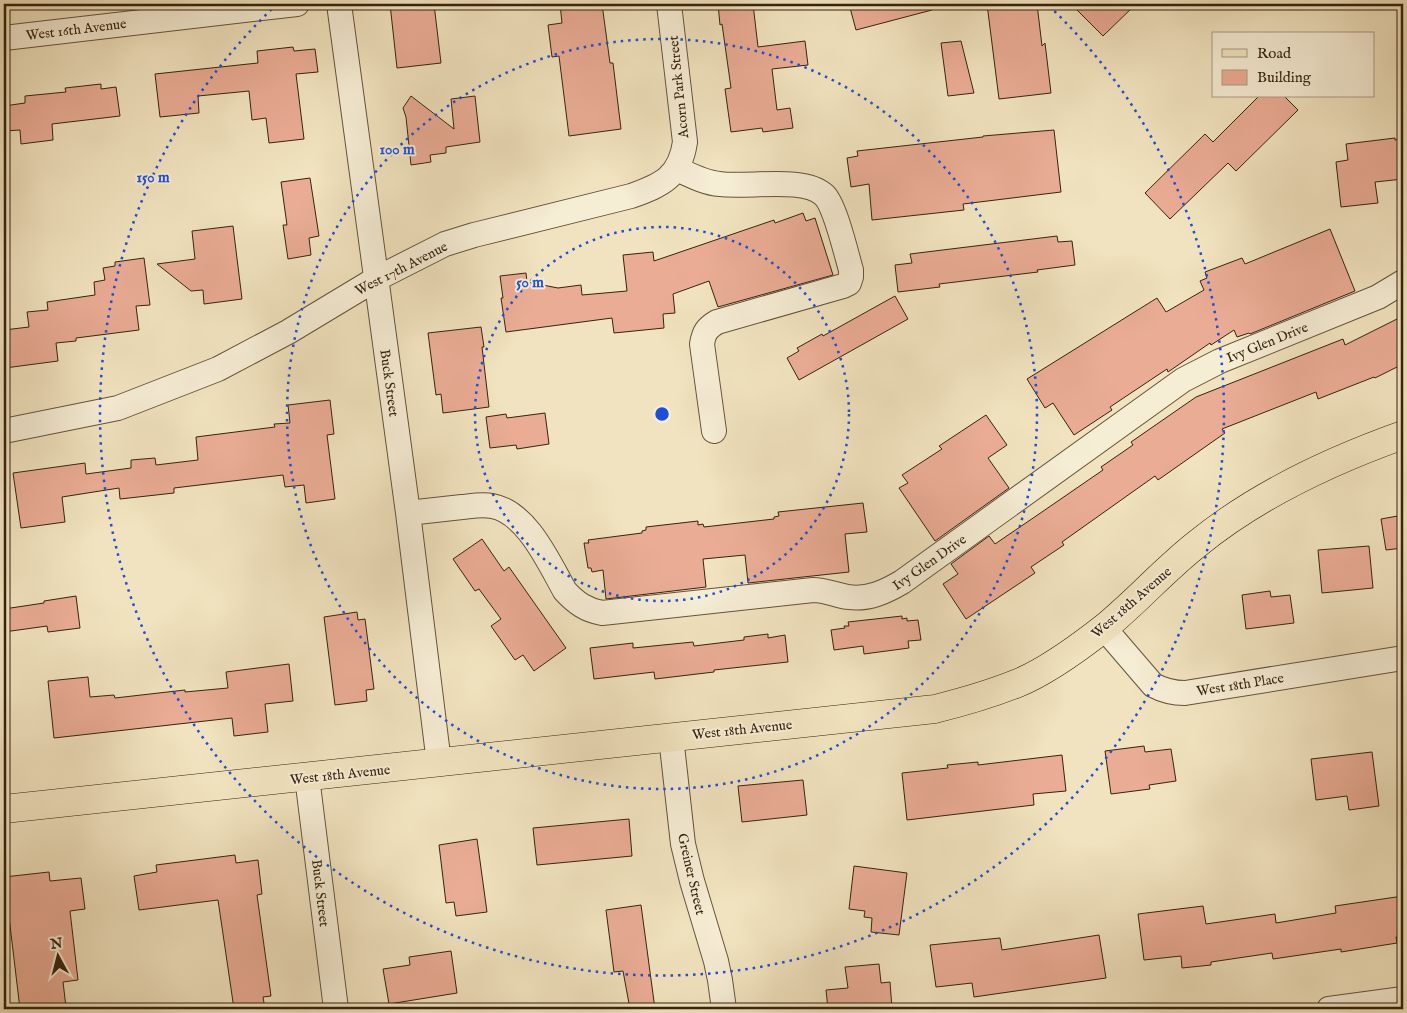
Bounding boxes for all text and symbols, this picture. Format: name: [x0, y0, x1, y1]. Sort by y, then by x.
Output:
street label: West 16th Avenue: [25, 15, 128, 45]
legend: [1212, 32, 1374, 98]
street label: Acorn Park Street: [665, 34, 693, 140]
text: Road: [1257, 44, 1292, 63]
text: Building: [1257, 68, 1312, 87]
text: 100 m: [379, 140, 415, 159]
text: 150 m: [136, 168, 170, 187]
street label: West 17th Avenue: [352, 238, 451, 300]
text: 50 m: [516, 273, 544, 292]
street label: Ivy Glen Drive: [1224, 318, 1311, 367]
street label: Buck Street: [375, 348, 403, 418]
centre of rings: [653, 405, 671, 423]
street label: Ivy Glen Drive: [889, 530, 971, 595]
street label: West 18th Avenue: [1088, 563, 1176, 643]
street label: West 18th Place: [1195, 669, 1286, 701]
street label: West 18th Avenue: [691, 716, 794, 744]
street label: West 18th Avenue: [289, 761, 392, 789]
street label: Greiner Street: [673, 832, 709, 917]
street label: Buck Street: [307, 858, 333, 928]
north arrow: [32, 930, 82, 980]
text: N: [48, 934, 64, 954]

